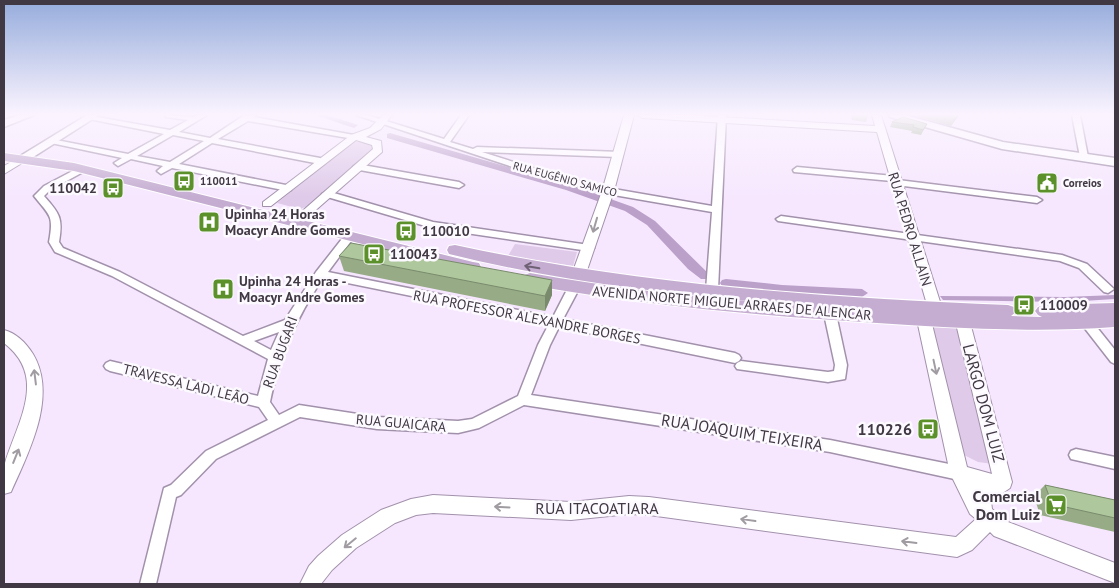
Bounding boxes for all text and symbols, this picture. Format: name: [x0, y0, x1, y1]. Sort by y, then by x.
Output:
street label: RUA EUGÊNIO SAMICO: [511, 158, 619, 200]
bus stop icon: 110011: [172, 169, 196, 193]
street label: RUA PEDRO ALLAIN: [884, 170, 936, 288]
public building icon: Correios: [1035, 171, 1059, 195]
place label: 110011: [200, 174, 237, 188]
bus stop icon: 110042: [101, 176, 125, 200]
place label: Correios: [1063, 176, 1102, 190]
place label: 110042: [49, 179, 97, 197]
place label: Upinha 24 Horas Moacyr Andre Gomes: [225, 205, 351, 239]
hospital icon: Upinha 24 Horas Moacyr Andre Gomes: [197, 210, 221, 234]
one-way arrow: [590, 217, 600, 233]
bus stop icon: 110010: [394, 219, 418, 243]
place label: 110010: [422, 222, 470, 240]
bus stop icon: 110043: [362, 242, 386, 266]
place label: 110043: [390, 245, 438, 263]
one-way arrow: [524, 261, 540, 271]
place label: Upinha 24 Horas - Moacyr Andre Gomes: [239, 272, 365, 306]
hospital icon: Upinha 24 Horas - Moacyr Andre Gomes: [211, 277, 235, 301]
street label: AVENIDA NORTE MIGUEL ARRAES DE ALENCAR: [592, 282, 872, 324]
street label: RUA PROFESSOR ALEXANDRE BORGES: [412, 286, 642, 348]
bus stop icon: 110009: [1012, 293, 1036, 317]
place label: 110009: [1040, 296, 1088, 314]
street label: RUA BUGARI: [259, 314, 301, 390]
street label: LARGO DOM LUIZ: [959, 342, 1010, 465]
one-way arrow: [931, 359, 940, 375]
street label: TRAVESSA LADI LEÃO: [121, 360, 251, 408]
one-way arrow: [30, 370, 40, 386]
street label: RUA JOAQUIM TEIXEIRA: [660, 409, 825, 455]
street label: RUA GUAICARA: [355, 410, 448, 436]
bus stop icon: 110226: [916, 417, 940, 441]
place label: 110226: [858, 419, 912, 439]
one-way arrow: [13, 448, 22, 463]
place label: Comercial Dom Luiz: [973, 486, 1040, 524]
supermarket icon: Comercial Dom Luiz: [1044, 493, 1068, 517]
street label: RUA ITACOATIARA: [535, 498, 659, 518]
one-way arrow: [494, 502, 510, 511]
one-way arrow: [740, 514, 756, 524]
one-way arrow: [901, 536, 917, 546]
one-way arrow: [344, 537, 357, 548]

